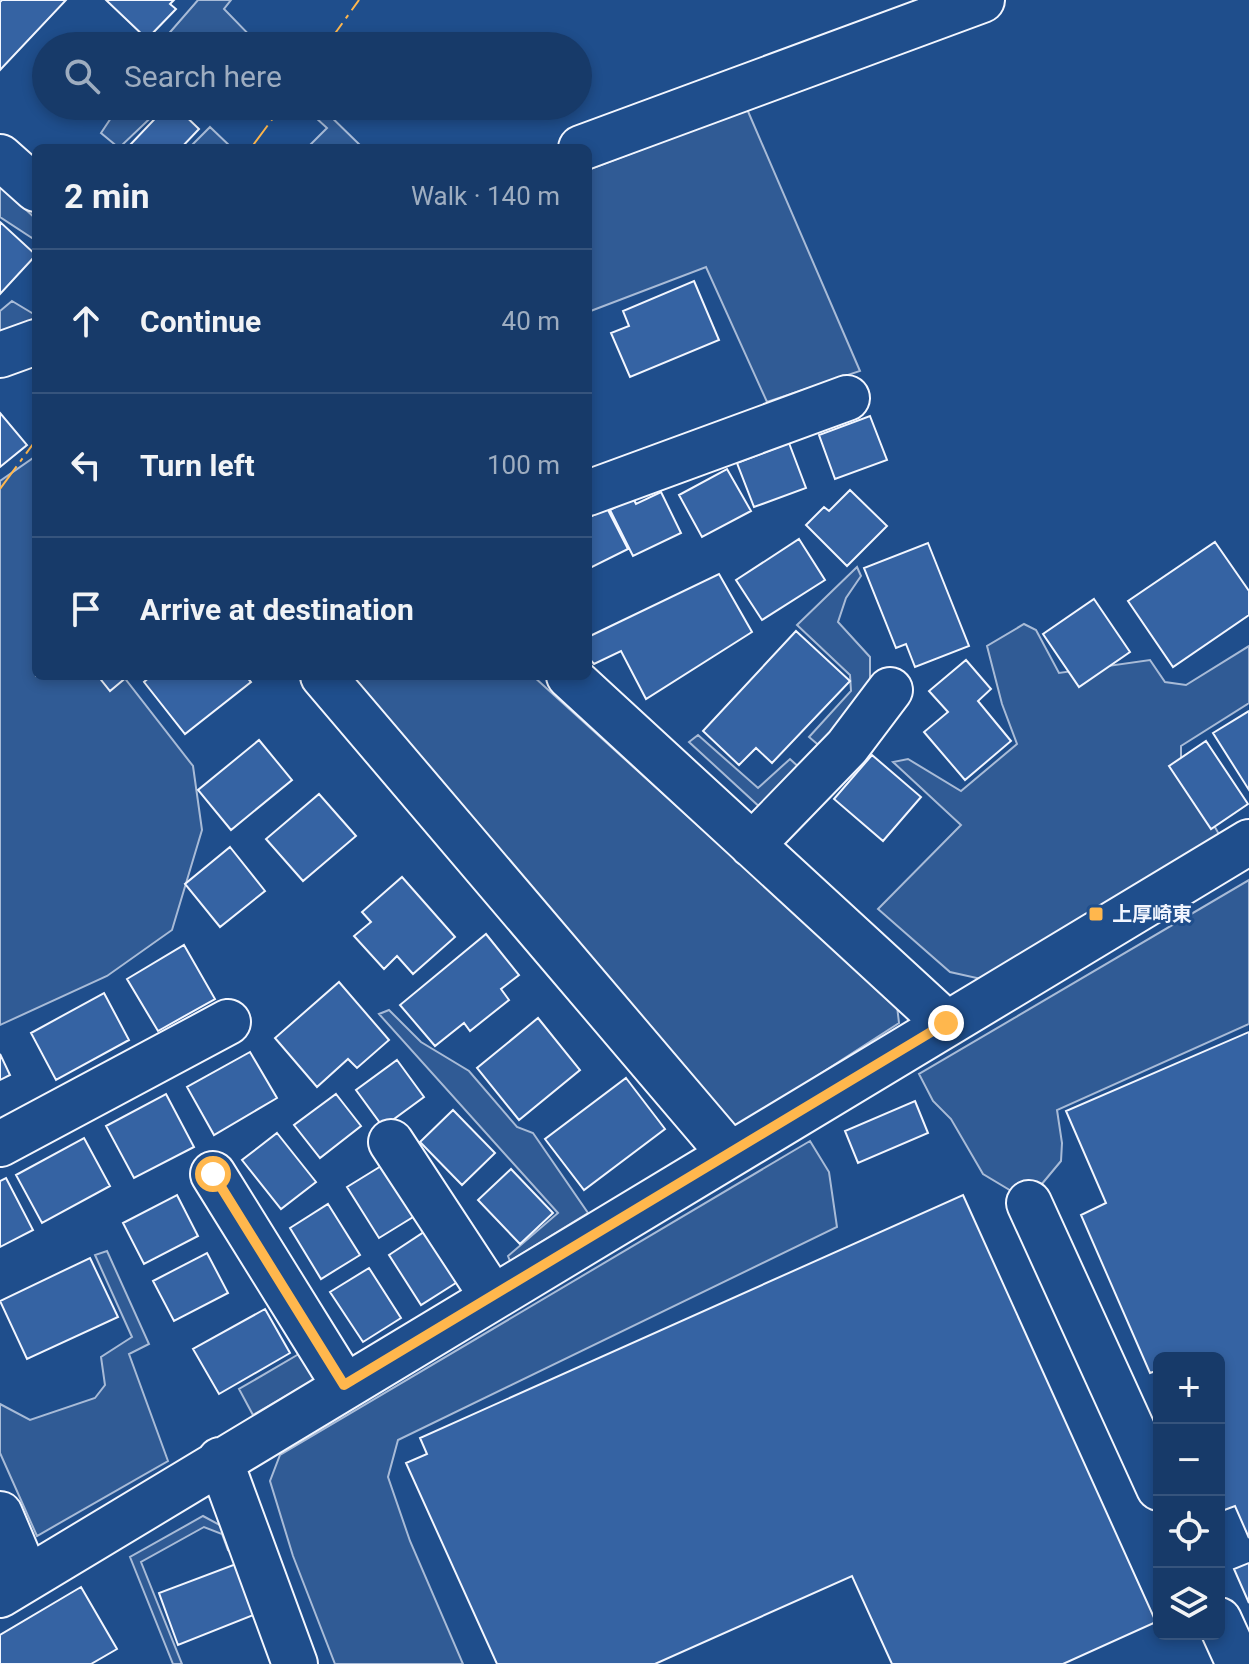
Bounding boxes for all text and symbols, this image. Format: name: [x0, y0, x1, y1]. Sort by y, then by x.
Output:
search box: [32, 32, 592, 120]
icon: search: [60, 54, 104, 98]
text: Search here: [124, 59, 282, 94]
text: 2 min: [64, 176, 149, 216]
text: Walk · 140 m: [411, 181, 560, 211]
icon: ahead: [64, 299, 108, 343]
text: Continue: [140, 304, 261, 339]
text: 40 m: [502, 306, 560, 336]
icon: left: [64, 443, 108, 487]
text: Turn left: [140, 448, 255, 483]
text: 100 m: [487, 450, 560, 480]
icon: arrive: [64, 587, 108, 631]
text: Arrive at destination: [140, 592, 414, 627]
place label: 上厚崎東: [1112, 902, 1192, 926]
marker: 上厚崎東: [1087, 905, 1105, 923]
route end: [928, 1005, 964, 1041]
route start: [195, 1156, 231, 1192]
map controls: [1153, 1352, 1225, 1640]
button: +: [1153, 1352, 1225, 1424]
button: −: [1153, 1424, 1225, 1496]
button: locate: [1153, 1496, 1225, 1568]
button: layers: [1153, 1568, 1225, 1640]

